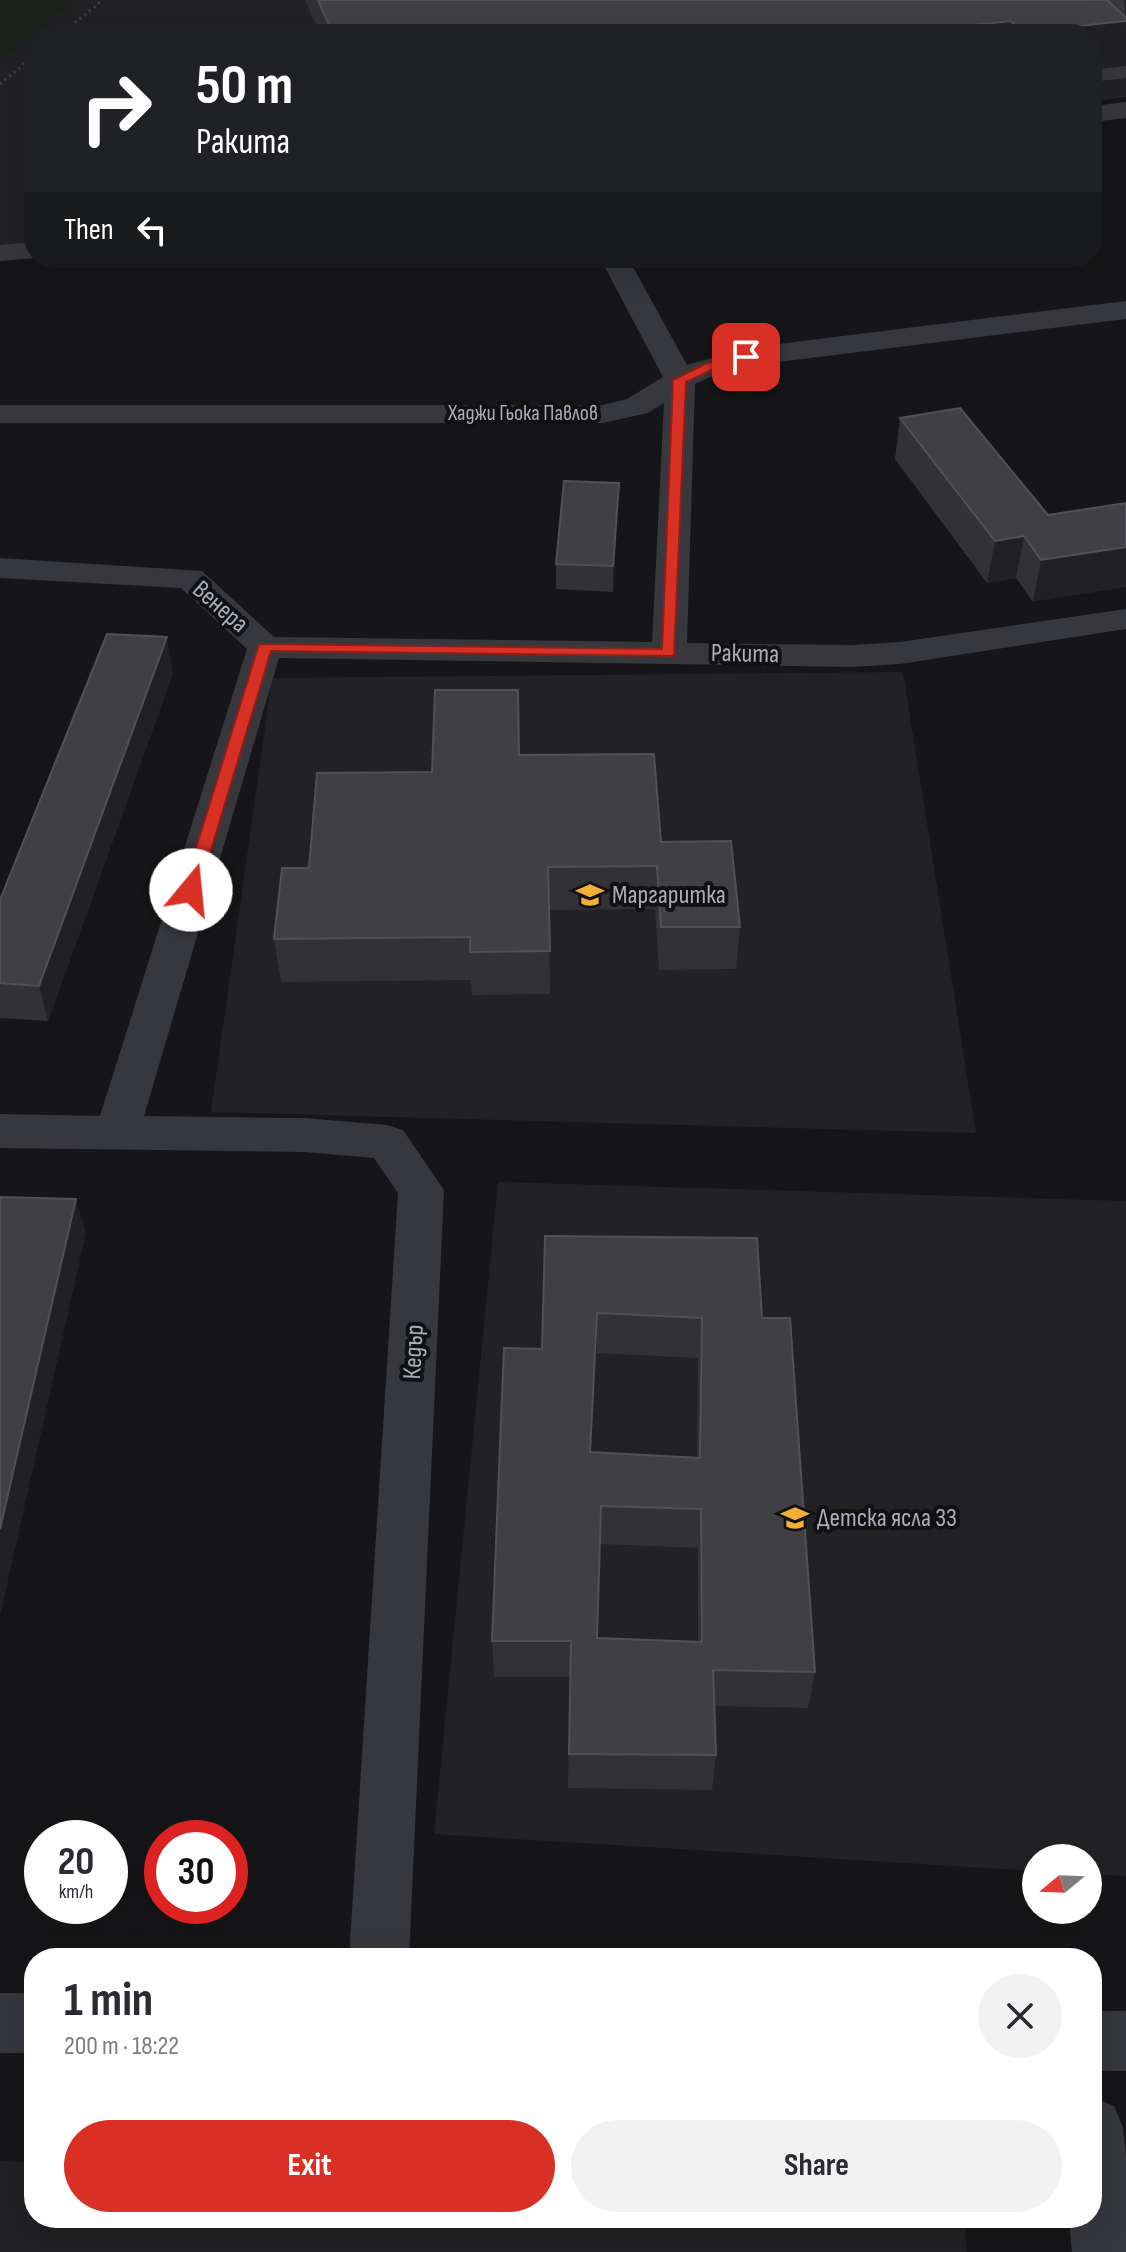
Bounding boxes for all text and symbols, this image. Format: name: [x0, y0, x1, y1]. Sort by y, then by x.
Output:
text: 50 m: [196, 53, 293, 120]
icon: right: [64, 56, 168, 160]
text: Ракита: [196, 121, 290, 164]
icon: left: [130, 208, 174, 252]
text: Then: [64, 212, 114, 248]
pin: [712, 323, 780, 391]
icon: arrive: [724, 335, 768, 379]
street label: Хаджи Гьока Павлов: [447, 400, 598, 427]
street label: Венера: [186, 574, 254, 640]
street label: Ракита: [711, 638, 779, 670]
position arrow: [149, 848, 233, 932]
school or university icon: Маргаритка: [575, 880, 605, 910]
place label: Маргаритка: [612, 880, 726, 911]
street label: Кедър: [397, 1324, 431, 1380]
school or university icon: Детска ясла 33: [780, 1503, 810, 1533]
place label: Детска ясла 33: [817, 1503, 957, 1534]
speed limit sign: 30: [144, 1820, 248, 1924]
text: 20: [58, 1838, 94, 1886]
north arrow: [1022, 1844, 1102, 1924]
map controls: [1022, 1844, 1102, 1924]
text: km/h: [59, 1880, 93, 1904]
text: 1 min: [64, 1972, 153, 2029]
button: close: [978, 1974, 1062, 2058]
text: 200 m · 18:22: [64, 2031, 179, 2062]
button: Exit: [64, 2120, 555, 2212]
button: Share: [571, 2120, 1062, 2212]

